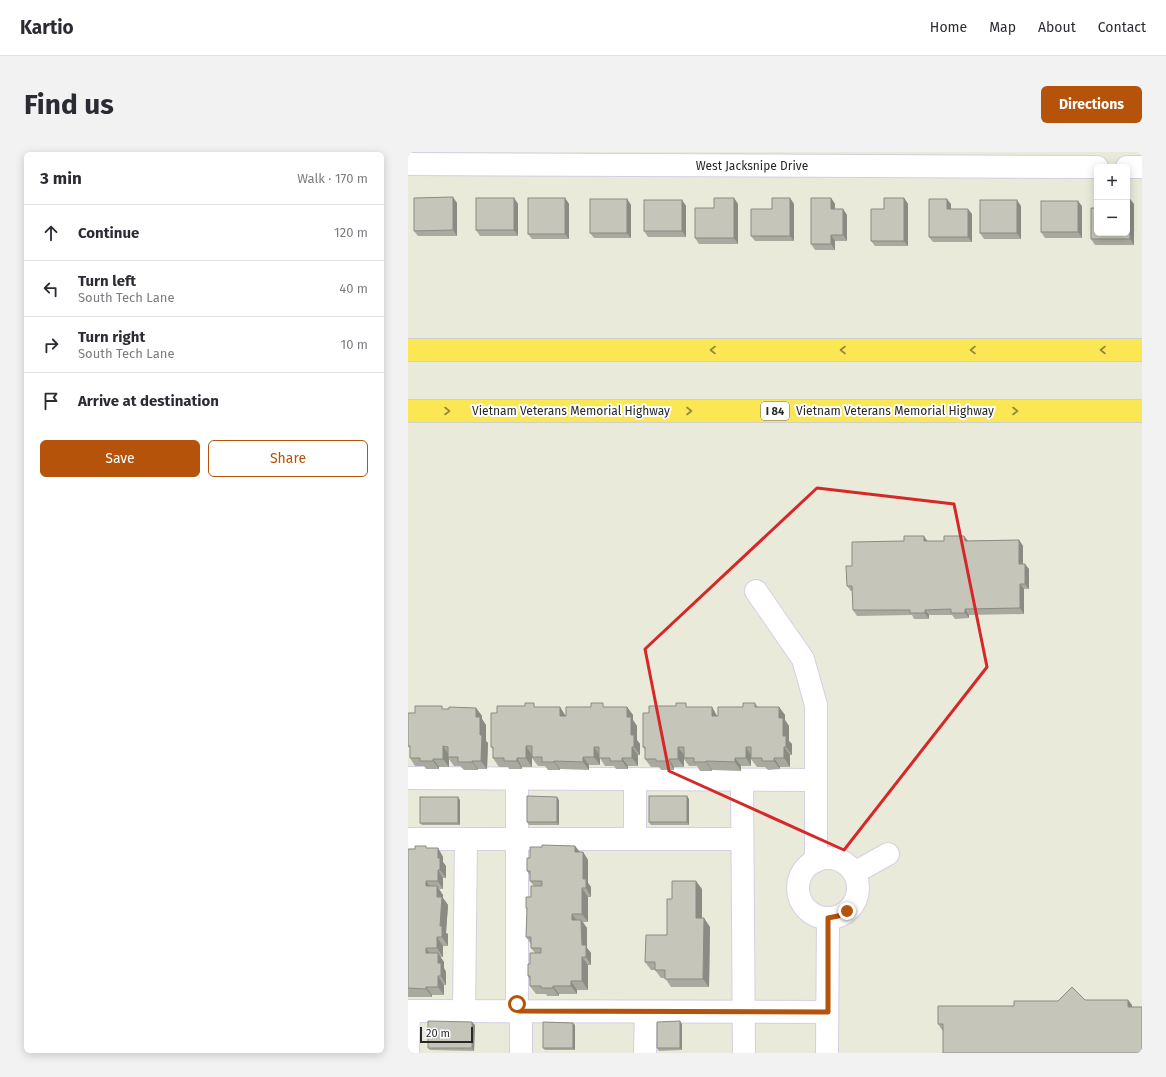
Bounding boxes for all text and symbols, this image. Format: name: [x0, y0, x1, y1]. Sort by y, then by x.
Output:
text: Kartio: [20, 16, 74, 39]
text: Home: [930, 19, 967, 36]
text: Map: [989, 19, 1016, 36]
text: About: [1038, 19, 1076, 36]
text: Contact: [1098, 19, 1146, 36]
button: Directions: [1041, 86, 1142, 123]
text: Find us: [24, 88, 114, 121]
street label: West Jacksnipe Drive: [696, 159, 808, 173]
map controls: [1094, 164, 1130, 236]
button: +: [1094, 164, 1130, 200]
text: 3 min: [40, 168, 82, 189]
text: Walk · 170 m: [297, 171, 368, 186]
button: −: [1094, 200, 1130, 236]
icon: ahead: [40, 222, 62, 244]
text: Continue: [78, 224, 139, 242]
text: 120 m: [334, 225, 368, 240]
text: Turn left: [78, 272, 136, 290]
icon: left: [40, 278, 62, 300]
text: 40 m: [339, 281, 368, 296]
text: South Tech Lane: [78, 290, 175, 305]
text: Turn right: [78, 328, 145, 346]
icon: right: [40, 334, 62, 356]
text: 10 m: [341, 337, 368, 352]
text: South Tech Lane: [78, 346, 175, 361]
one-way arrow: [710, 346, 716, 354]
one-way arrow: [840, 346, 846, 354]
one-way arrow: [970, 346, 976, 354]
one-way arrow: [1100, 346, 1106, 354]
icon: arrive: [40, 390, 62, 412]
text: Arrive at destination: [78, 392, 219, 410]
road number: I 84: [761, 402, 789, 420]
street label: Vietnam Veterans Memorial Highway: [472, 404, 670, 418]
street label: Vietnam Veterans Memorial Highway: [796, 404, 994, 418]
one-way arrow: [444, 407, 450, 415]
one-way arrow: [686, 407, 692, 415]
one-way arrow: [1012, 407, 1018, 415]
button: Save: [40, 440, 200, 477]
button: Share: [208, 440, 368, 477]
route end: [838, 902, 856, 920]
route start: [508, 995, 526, 1013]
scale bar: [420, 1025, 473, 1044]
text: 20 m: [426, 1027, 450, 1040]

